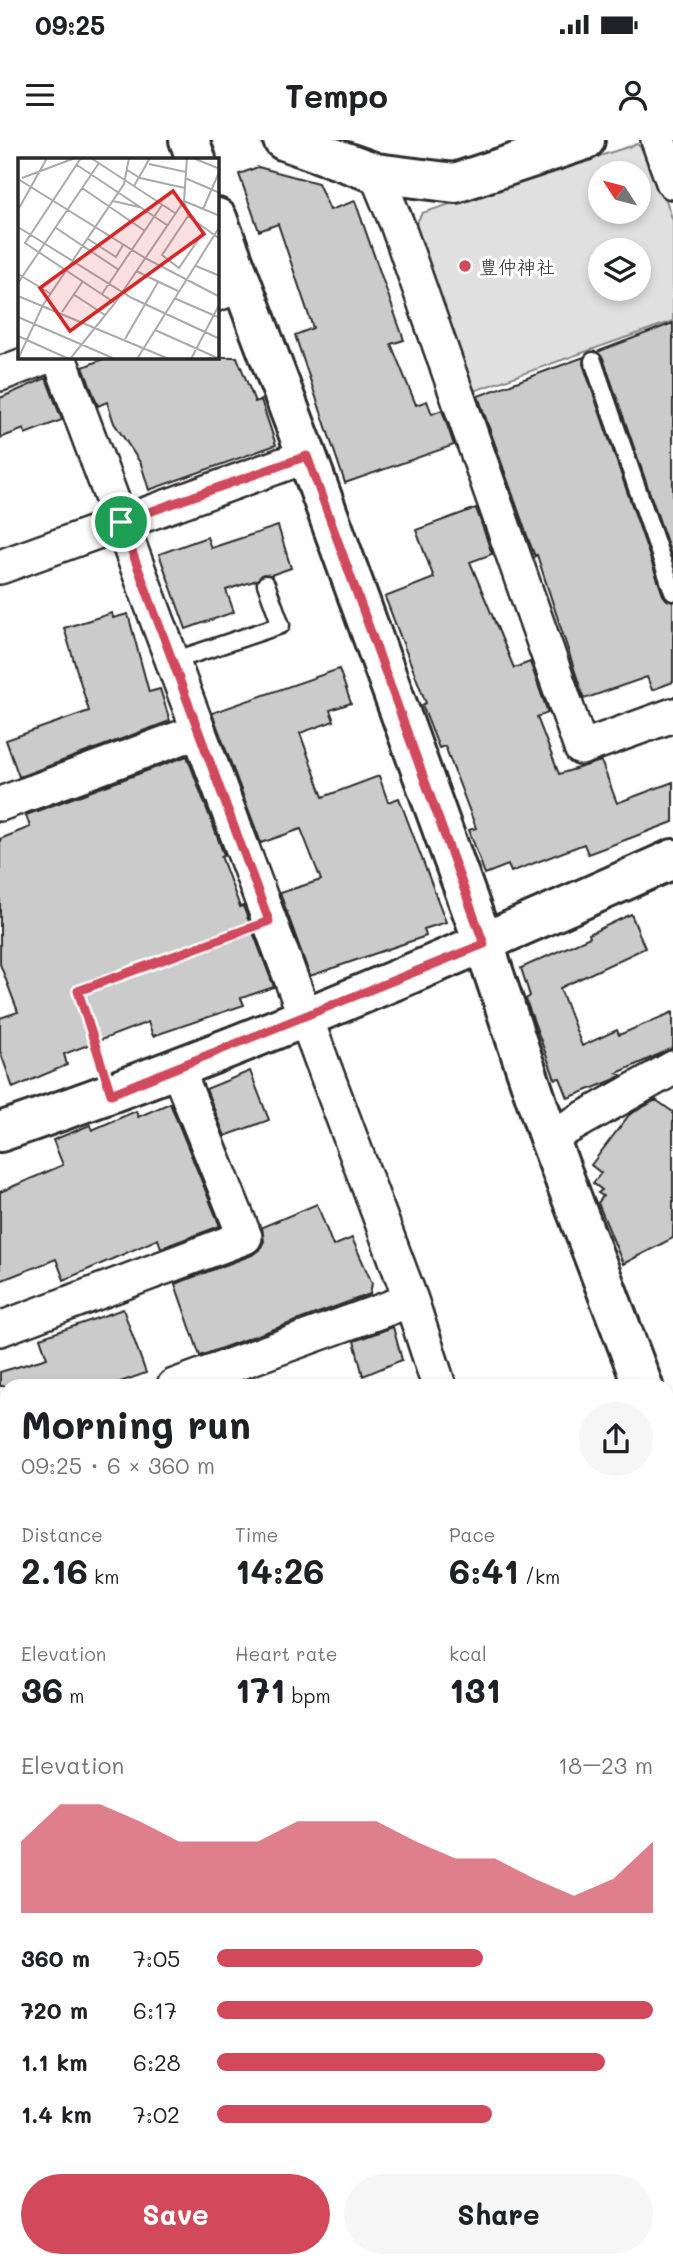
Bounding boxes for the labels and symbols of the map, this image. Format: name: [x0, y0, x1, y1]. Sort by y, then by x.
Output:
inset map: [18, 158, 219, 359]
north arrow: [588, 161, 651, 224]
place label: 豊仲神社: [479, 254, 555, 279]
marker: 豊仲神社: [457, 258, 473, 274]
pin: [91, 492, 151, 552]

